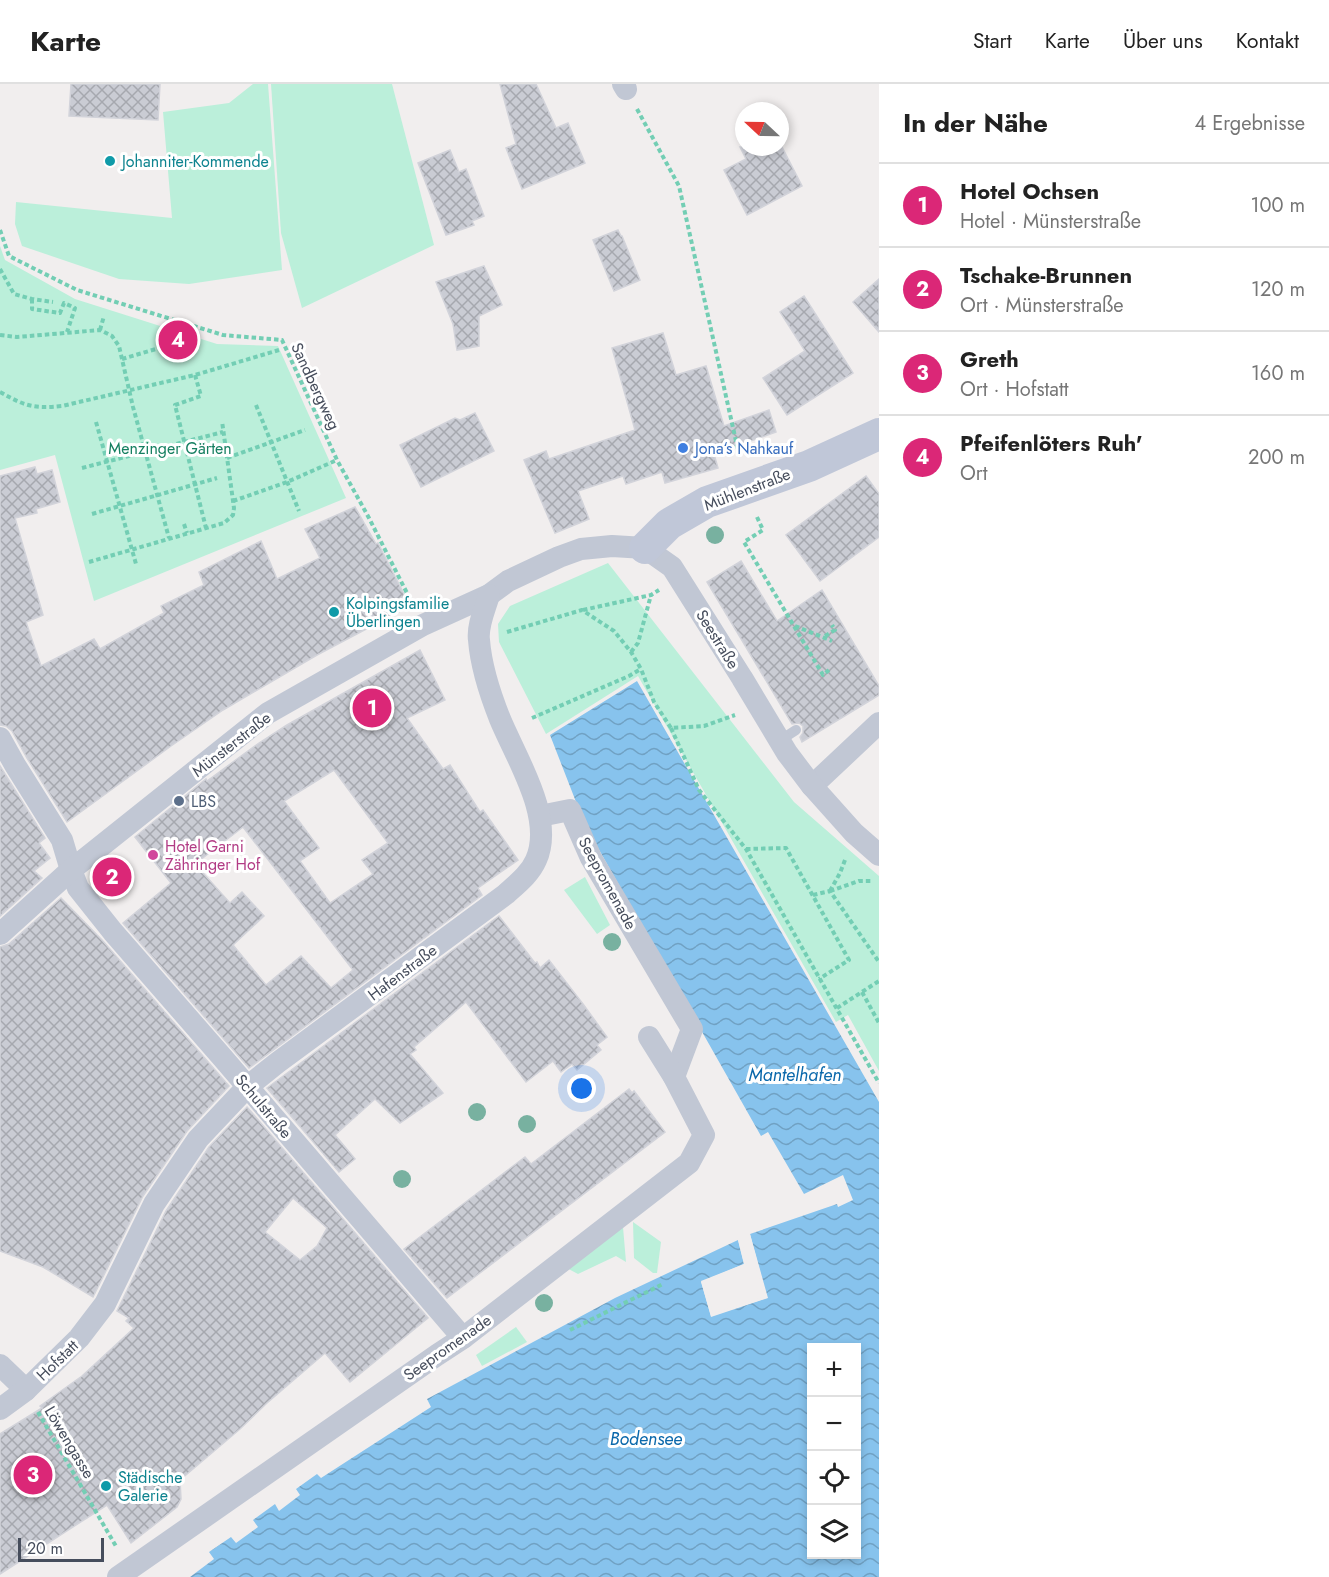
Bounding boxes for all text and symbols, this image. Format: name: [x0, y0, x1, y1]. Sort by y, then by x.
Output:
text: Karte: [30, 21, 101, 62]
text: Start: [973, 26, 1012, 56]
text: Karte: [1045, 26, 1090, 56]
text: Über uns: [1123, 26, 1203, 56]
text: Kontakt: [1236, 26, 1299, 56]
north arrow: [735, 102, 789, 156]
text: In der Nähe: [903, 104, 1048, 142]
text: 4 Ergebnisse: [1195, 109, 1305, 138]
place label: Johanniter-Kommende: [120, 150, 269, 173]
marker: Johanniter-Kommende: [103, 154, 117, 168]
text: Hotel Ochsen: [960, 175, 1099, 207]
text: 1: [917, 191, 928, 220]
text: 100 m: [1250, 191, 1305, 220]
text: Hotel · Münsterstraße: [960, 207, 1141, 236]
text: Tschake-Brunnen: [960, 259, 1132, 291]
text: 2: [916, 275, 929, 304]
text: 120 m: [1251, 275, 1305, 304]
text: Ort · Münsterstraße: [960, 291, 1124, 320]
pin: 4: [158, 318, 198, 362]
street label: Sandbergweg: [285, 339, 346, 434]
text: Greth: [960, 343, 1019, 375]
text: 3: [916, 359, 929, 388]
text: 160 m: [1251, 359, 1305, 388]
text: Ort · Hofstatt: [960, 375, 1068, 404]
text: Pfeifenlöters Ruh': [960, 427, 1142, 459]
park label: Menzinger Gärten: [108, 437, 232, 460]
place label: Jona‘s Nahkauf: [693, 437, 794, 460]
marker: Jona‘s Nahkauf: [676, 441, 690, 455]
text: 4: [916, 443, 929, 472]
text: 200 m: [1248, 443, 1305, 472]
text: Ort: [960, 459, 987, 488]
street label: Mühlenstraße: [701, 462, 794, 516]
place label: Kolpingsfamilie Überlingen: [346, 592, 449, 633]
marker: Kolpingsfamilie Überlingen: [327, 605, 341, 619]
street label: Seestraße: [690, 605, 745, 673]
pin: 1: [352, 686, 392, 730]
street label: Münsterstraße: [187, 706, 276, 783]
place label: LBS: [191, 790, 216, 813]
marker: LBS: [172, 794, 186, 808]
street label: Seepromenade: [573, 833, 642, 934]
place label: Hotel Garni Zähringer Hof: [165, 835, 261, 876]
marker: Hotel Garni Zähringer Hof: [146, 848, 160, 862]
pin: 2: [92, 854, 132, 900]
street label: Hafenstraße: [363, 939, 442, 1006]
water label: Mantelhafen: [749, 1062, 841, 1088]
street label: Schulstraße: [230, 1069, 297, 1143]
your location: [567, 1074, 596, 1103]
street label: Seepromenade: [399, 1309, 496, 1386]
street label: Hofstatt: [31, 1334, 84, 1386]
map controls: [807, 1343, 861, 1559]
button: +: [807, 1343, 861, 1397]
button: −: [807, 1397, 861, 1451]
street label: Löwengasse: [39, 1402, 100, 1483]
water label: Bodensee: [610, 1426, 682, 1452]
button: locate: [807, 1451, 861, 1505]
pin: 3: [14, 1452, 52, 1498]
place label: Städische Galerie: [118, 1466, 182, 1507]
marker: Städische Galerie: [99, 1479, 113, 1493]
button: layers: [807, 1505, 861, 1559]
scale bar: [18, 1535, 104, 1562]
text: 20 m: [27, 1537, 63, 1560]

